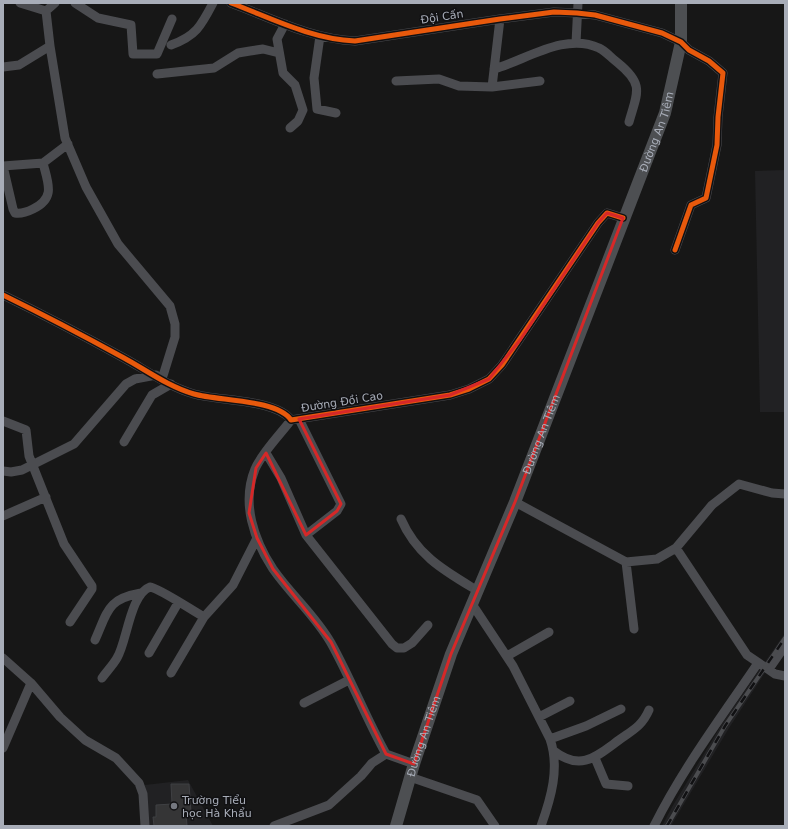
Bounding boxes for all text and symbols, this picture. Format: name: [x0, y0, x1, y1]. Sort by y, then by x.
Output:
street label: Đội Cấn: [420, 7, 464, 27]
street label: Đường An Tiêm: [636, 90, 676, 174]
street label: Đường Đồi Cao: [300, 389, 384, 415]
street label: Đường An Tiêm: [520, 393, 562, 476]
street label: Đường An Tiêm: [404, 694, 443, 778]
place label: Trường Tiểu học Hà Khẩu: [181, 794, 252, 820]
marker: Trường Tiểu học Hà Khẩu: [169, 801, 179, 811]

